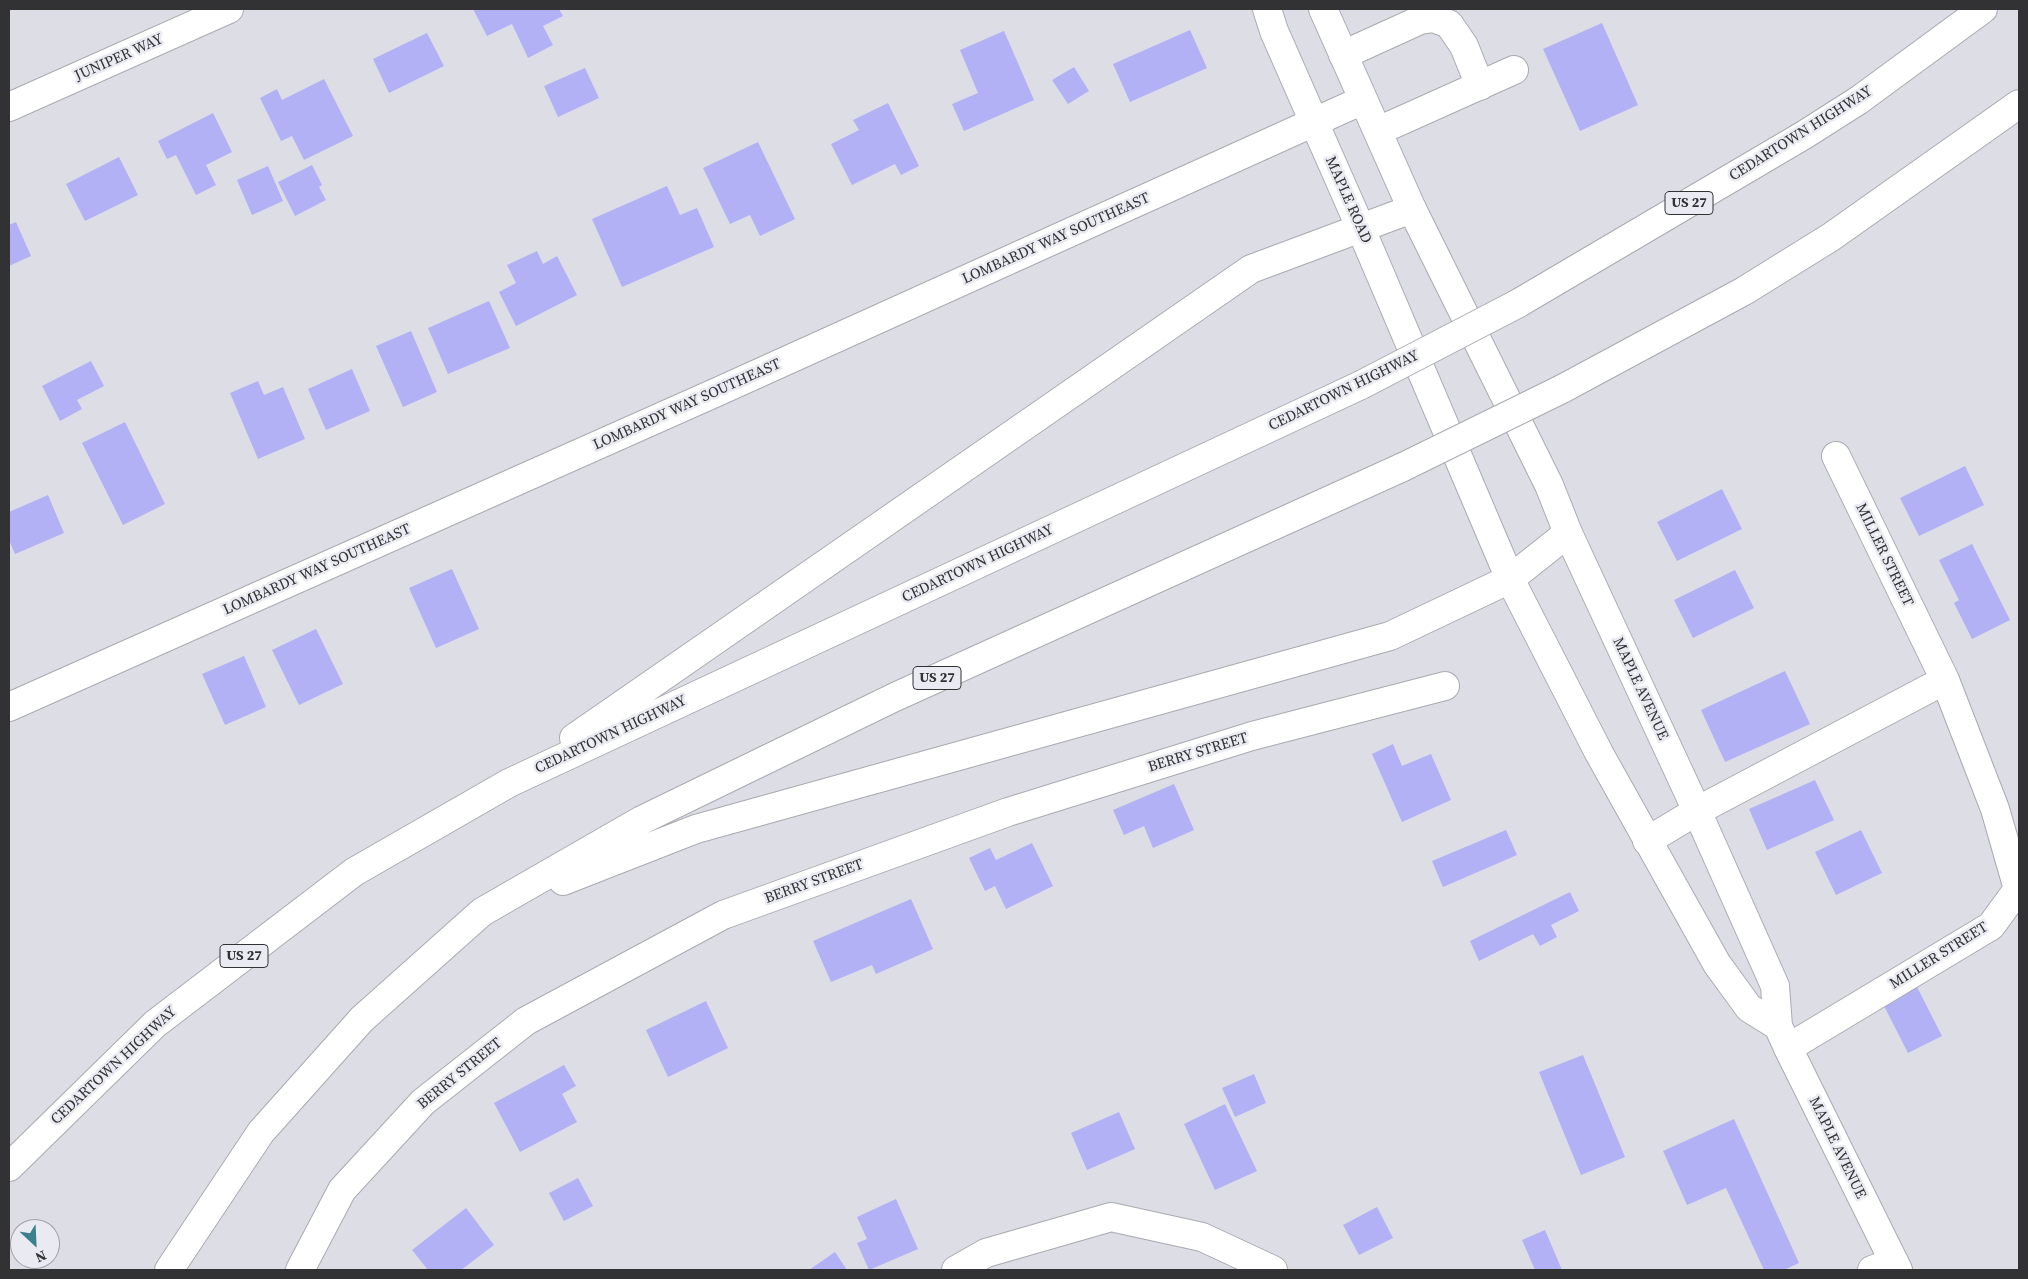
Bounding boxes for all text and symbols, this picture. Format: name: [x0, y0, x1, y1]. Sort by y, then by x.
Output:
street label: JUNIPER WAY: [72, 31, 166, 85]
street label: CEDARTOWN HIGHWAY: [1726, 83, 1876, 185]
street label: MAPLE ROAD: [1321, 154, 1375, 246]
street label: LOMBARDY WAY SOUTHEAST: [959, 189, 1153, 289]
road number: US 27: [1665, 192, 1713, 214]
street label: CEDARTOWN HIGHWAY: [1266, 347, 1422, 435]
street label: LOMBARDY WAY SOUTHEAST: [590, 355, 784, 455]
street label: MILLER STREET: [1851, 501, 1917, 609]
street label: LOMBARDY WAY SOUTHEAST: [220, 520, 414, 620]
street label: CEDARTOWN HIGHWAY: [899, 521, 1057, 607]
street label: MAPLE AVENUE: [1608, 635, 1672, 743]
road number: US 27: [913, 666, 961, 690]
street label: CEDARTOWN HIGHWAY: [532, 692, 690, 778]
street label: BERRY STREET: [1146, 729, 1250, 777]
street label: BERRY STREET: [762, 856, 866, 908]
street label: MILLER STREET: [1887, 919, 1991, 993]
road number: US 27: [220, 944, 268, 968]
street label: CEDARTOWN HIGHWAY: [48, 1003, 180, 1129]
street label: BERRY STREET: [414, 1034, 506, 1114]
street label: MAPLE AVENUE: [1805, 1094, 1869, 1202]
north arrow: [10, 1219, 60, 1269]
text: N: [32, 1245, 50, 1268]

